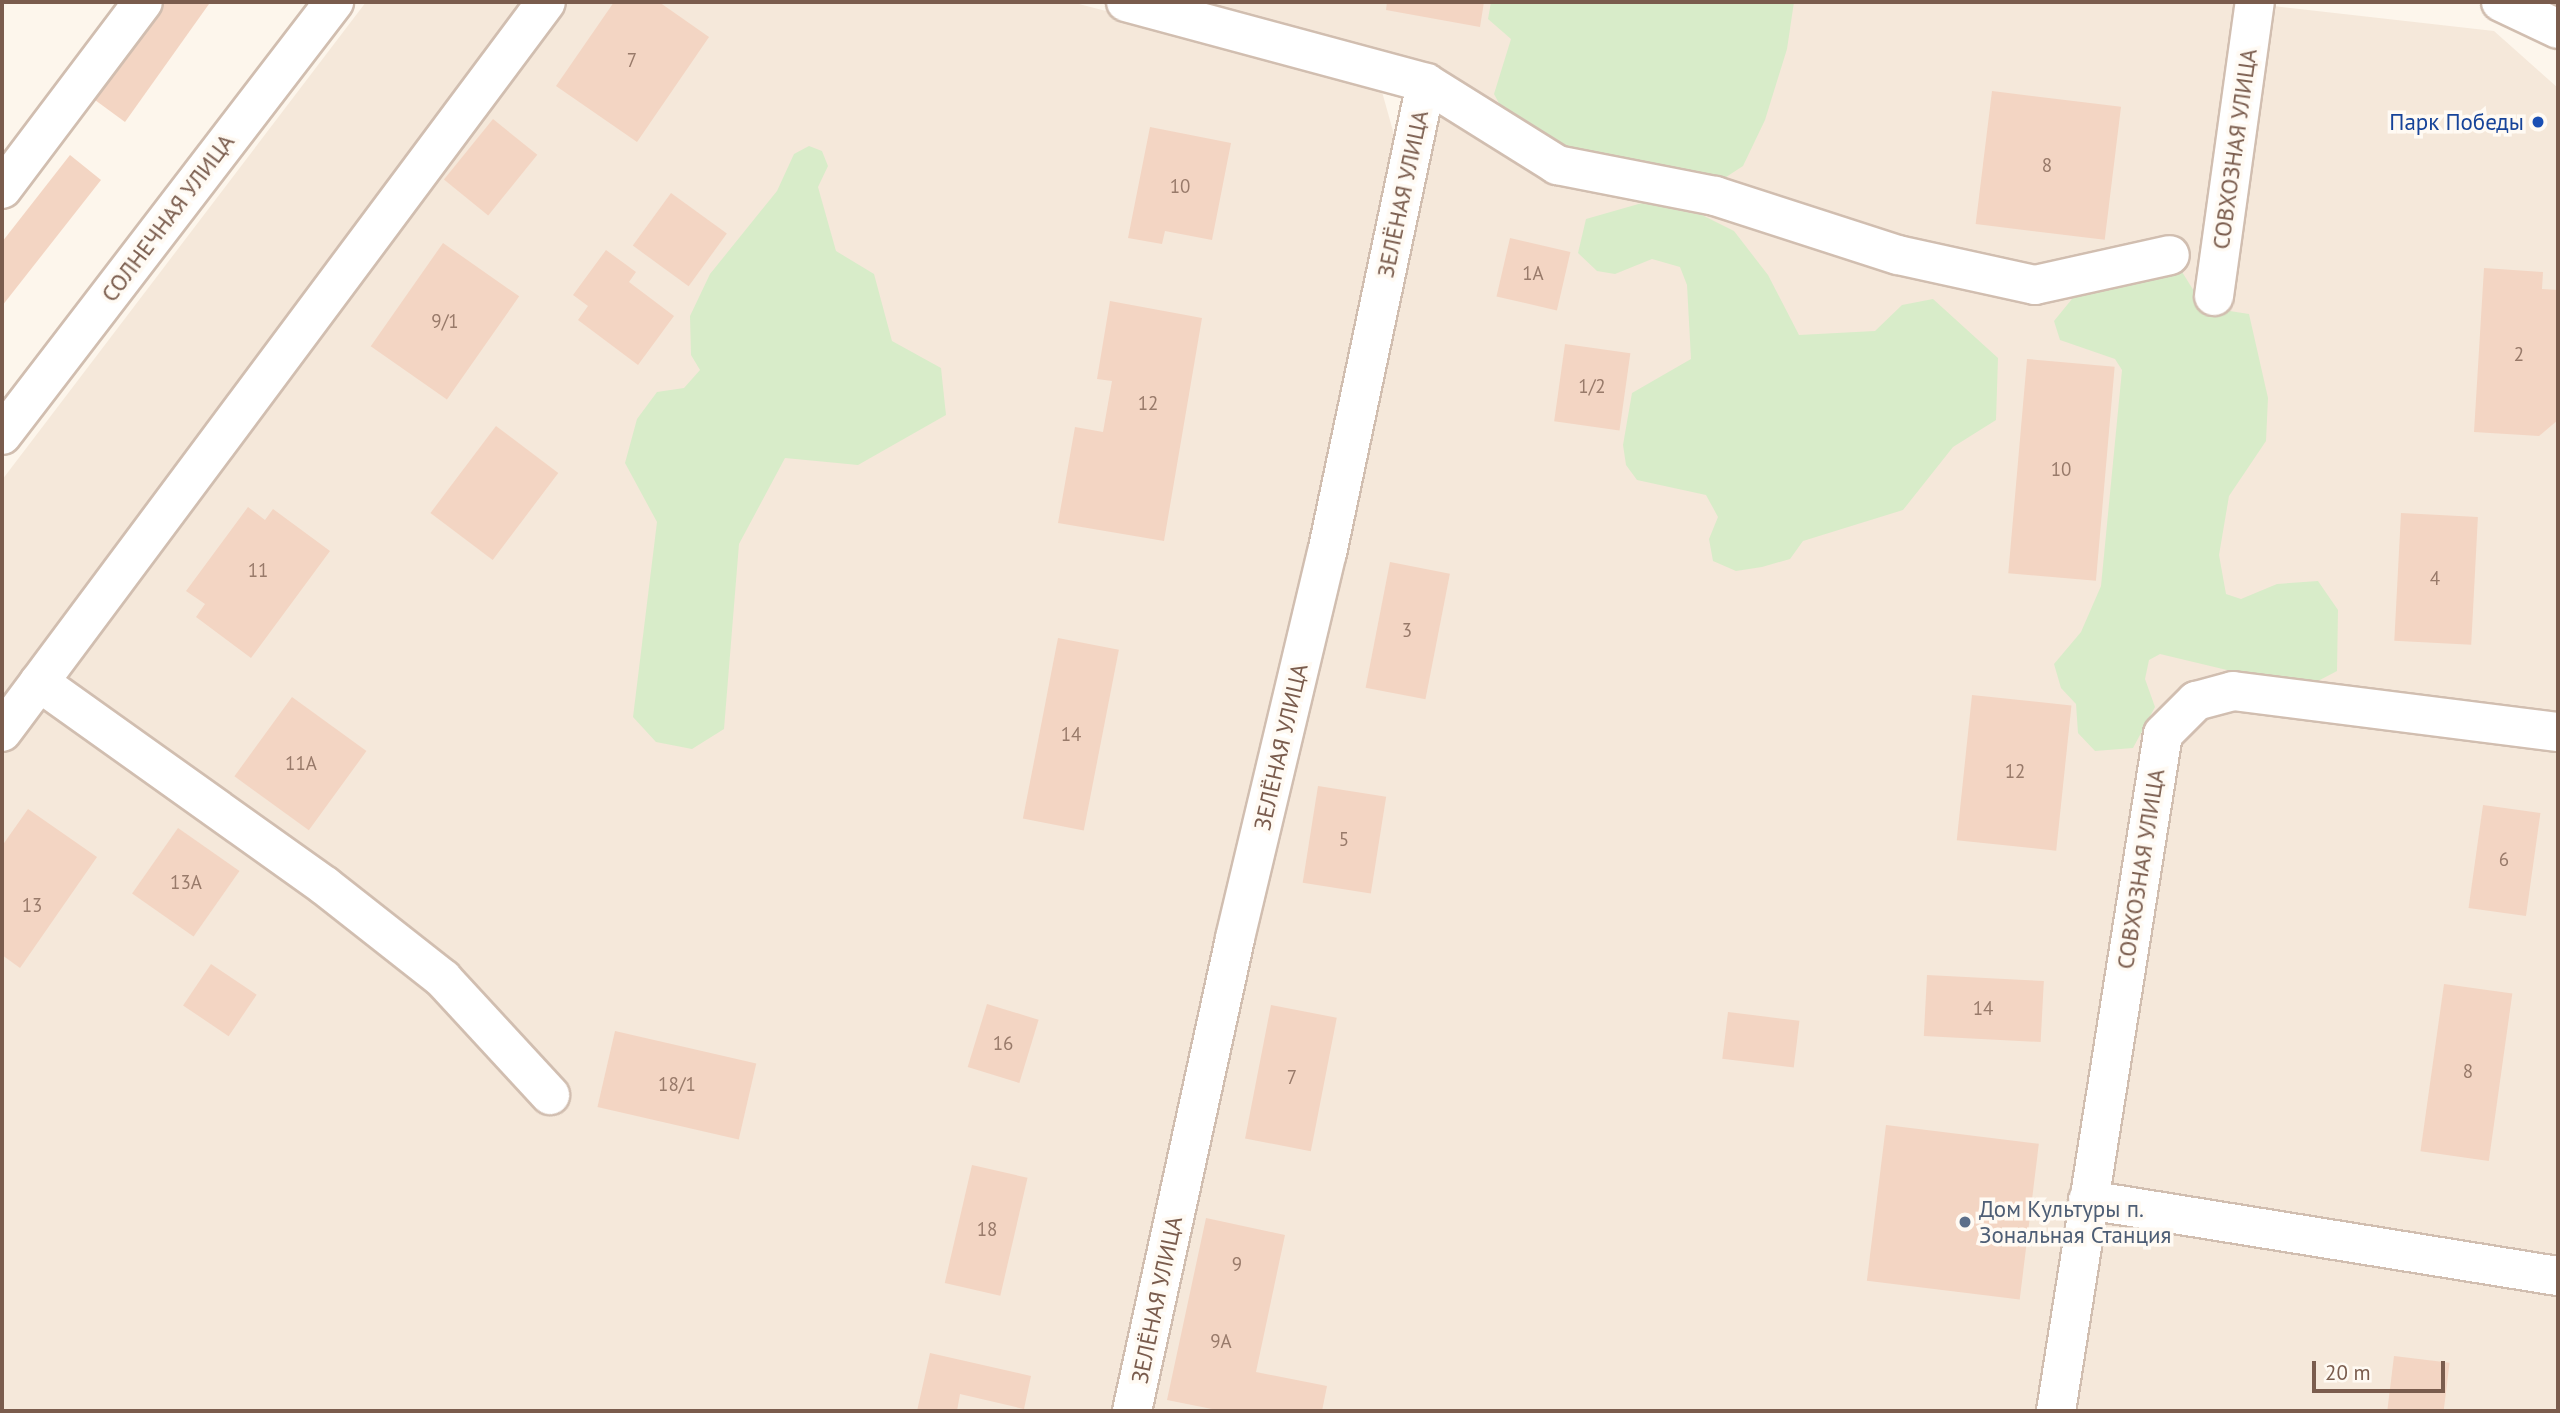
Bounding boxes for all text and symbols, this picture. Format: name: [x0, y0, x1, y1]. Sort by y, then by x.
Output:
street label: СОВХОЗНАЯ УЛИЦА: [2207, 47, 2263, 251]
house number: 7: [627, 50, 637, 72]
street label: ЗЕЛЁНАЯ УЛИЦА: [1372, 108, 1434, 280]
place label: Парк Победы: [2389, 108, 2524, 136]
marker: Парк Победы: [2530, 114, 2546, 130]
street label: СОЛНЕЧНАЯ УЛИЦА: [96, 128, 240, 308]
house number: 8: [2042, 155, 2052, 177]
house number: 10: [1170, 176, 1190, 198]
house number: 1А: [1522, 263, 1544, 285]
house number: 9/1: [431, 311, 459, 333]
house number: 2: [2514, 344, 2524, 366]
house number: 1/2: [1578, 376, 1606, 398]
house number: 12: [1138, 393, 1158, 415]
house number: 10: [2051, 459, 2071, 481]
house number: 11: [248, 560, 268, 582]
house number: 4: [2430, 568, 2440, 590]
house number: 3: [1402, 620, 1412, 642]
street label: ЗЕЛЁНАЯ УЛИЦА: [1248, 661, 1314, 833]
house number: 14: [1061, 724, 1081, 746]
house number: 11А: [285, 753, 317, 775]
house number: 12: [2005, 761, 2025, 783]
street label: СОВХОЗНАЯ УЛИЦА: [2111, 767, 2171, 971]
house number: 5: [1339, 829, 1349, 851]
house number: 6: [2499, 849, 2509, 871]
house number: 13А: [170, 872, 202, 894]
house number: 13: [22, 895, 42, 917]
house number: 14: [1973, 998, 1993, 1020]
house number: 16: [993, 1033, 1013, 1055]
house number: 8: [2463, 1061, 2473, 1083]
house number: 7: [1287, 1067, 1297, 1089]
house number: 18/1: [658, 1074, 696, 1096]
place label: Дом Культуры п. Зональная Станция: [1979, 1195, 2172, 1249]
street label: ЗЕЛЁНАЯ УЛИЦА: [1126, 1214, 1188, 1386]
marker: Дом Культуры п. Зональная Станция: [1957, 1214, 1973, 1230]
house number: 18: [977, 1219, 997, 1241]
house number: 9: [1232, 1254, 1242, 1276]
house number: 9А: [1210, 1331, 1232, 1353]
scale bar: [2315, 1346, 2448, 1390]
text: 20 m: [2325, 1359, 2371, 1386]

